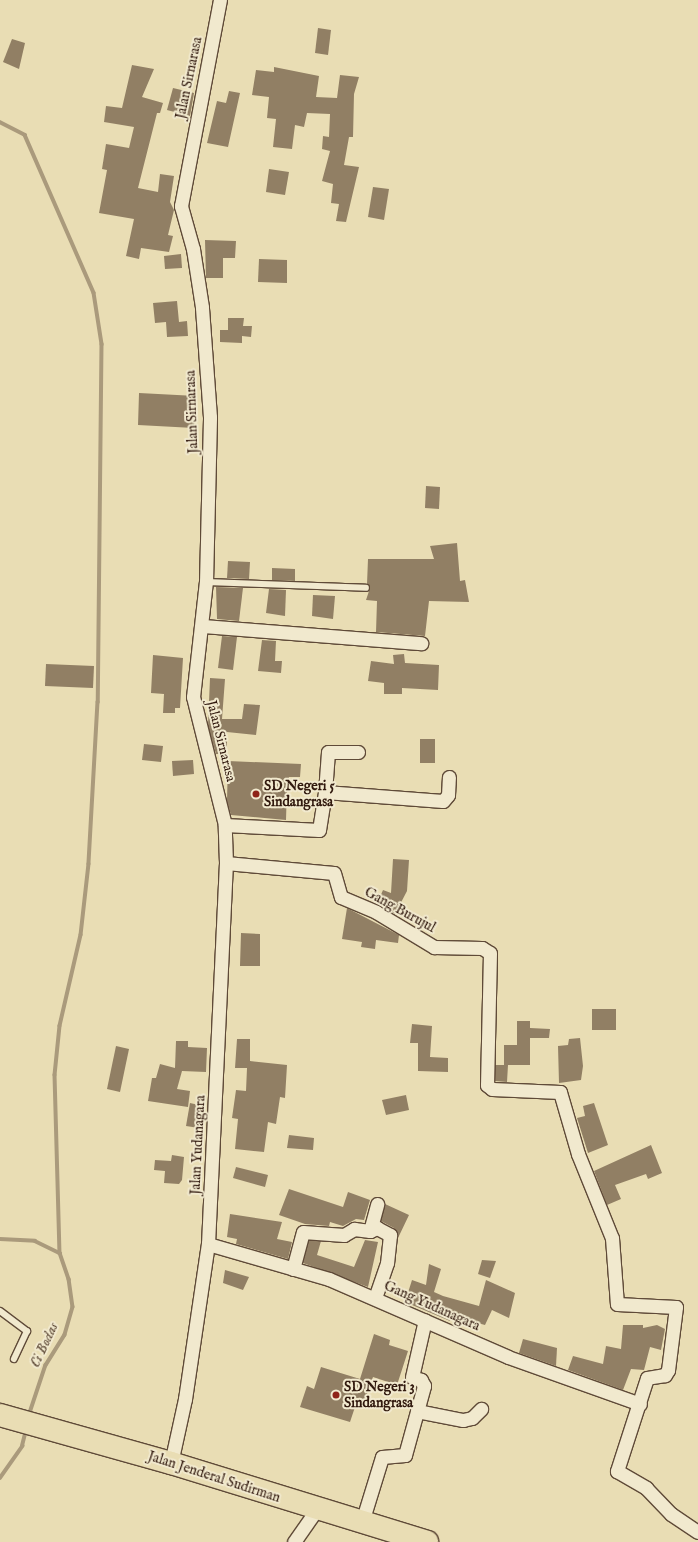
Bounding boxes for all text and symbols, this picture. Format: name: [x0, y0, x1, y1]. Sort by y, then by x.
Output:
street label: Jalan Sirnarasa: [172, 35, 206, 121]
street label: Jalan Sirnarasa: [182, 370, 202, 454]
street label: Jalan Sirnarasa: [203, 698, 239, 784]
place label: SD Negeri 5 Sindangrasa: [264, 778, 335, 810]
marker: SD Negeri 5 Sindangrasa: [251, 789, 261, 799]
street label: Gang Burujul: [362, 884, 438, 936]
street label: Jalan Yudanagara: [187, 1095, 209, 1195]
street label: Gang Yudanagara: [381, 1277, 483, 1335]
water label: Ci Bodas: [26, 1320, 62, 1370]
place label: SD Negeri 3 Sindangrasa: [344, 1379, 415, 1412]
marker: SD Negeri 3 Sindangrasa: [331, 1390, 341, 1400]
street label: Jalan Jenderal Sudirman: [146, 1448, 282, 1506]

